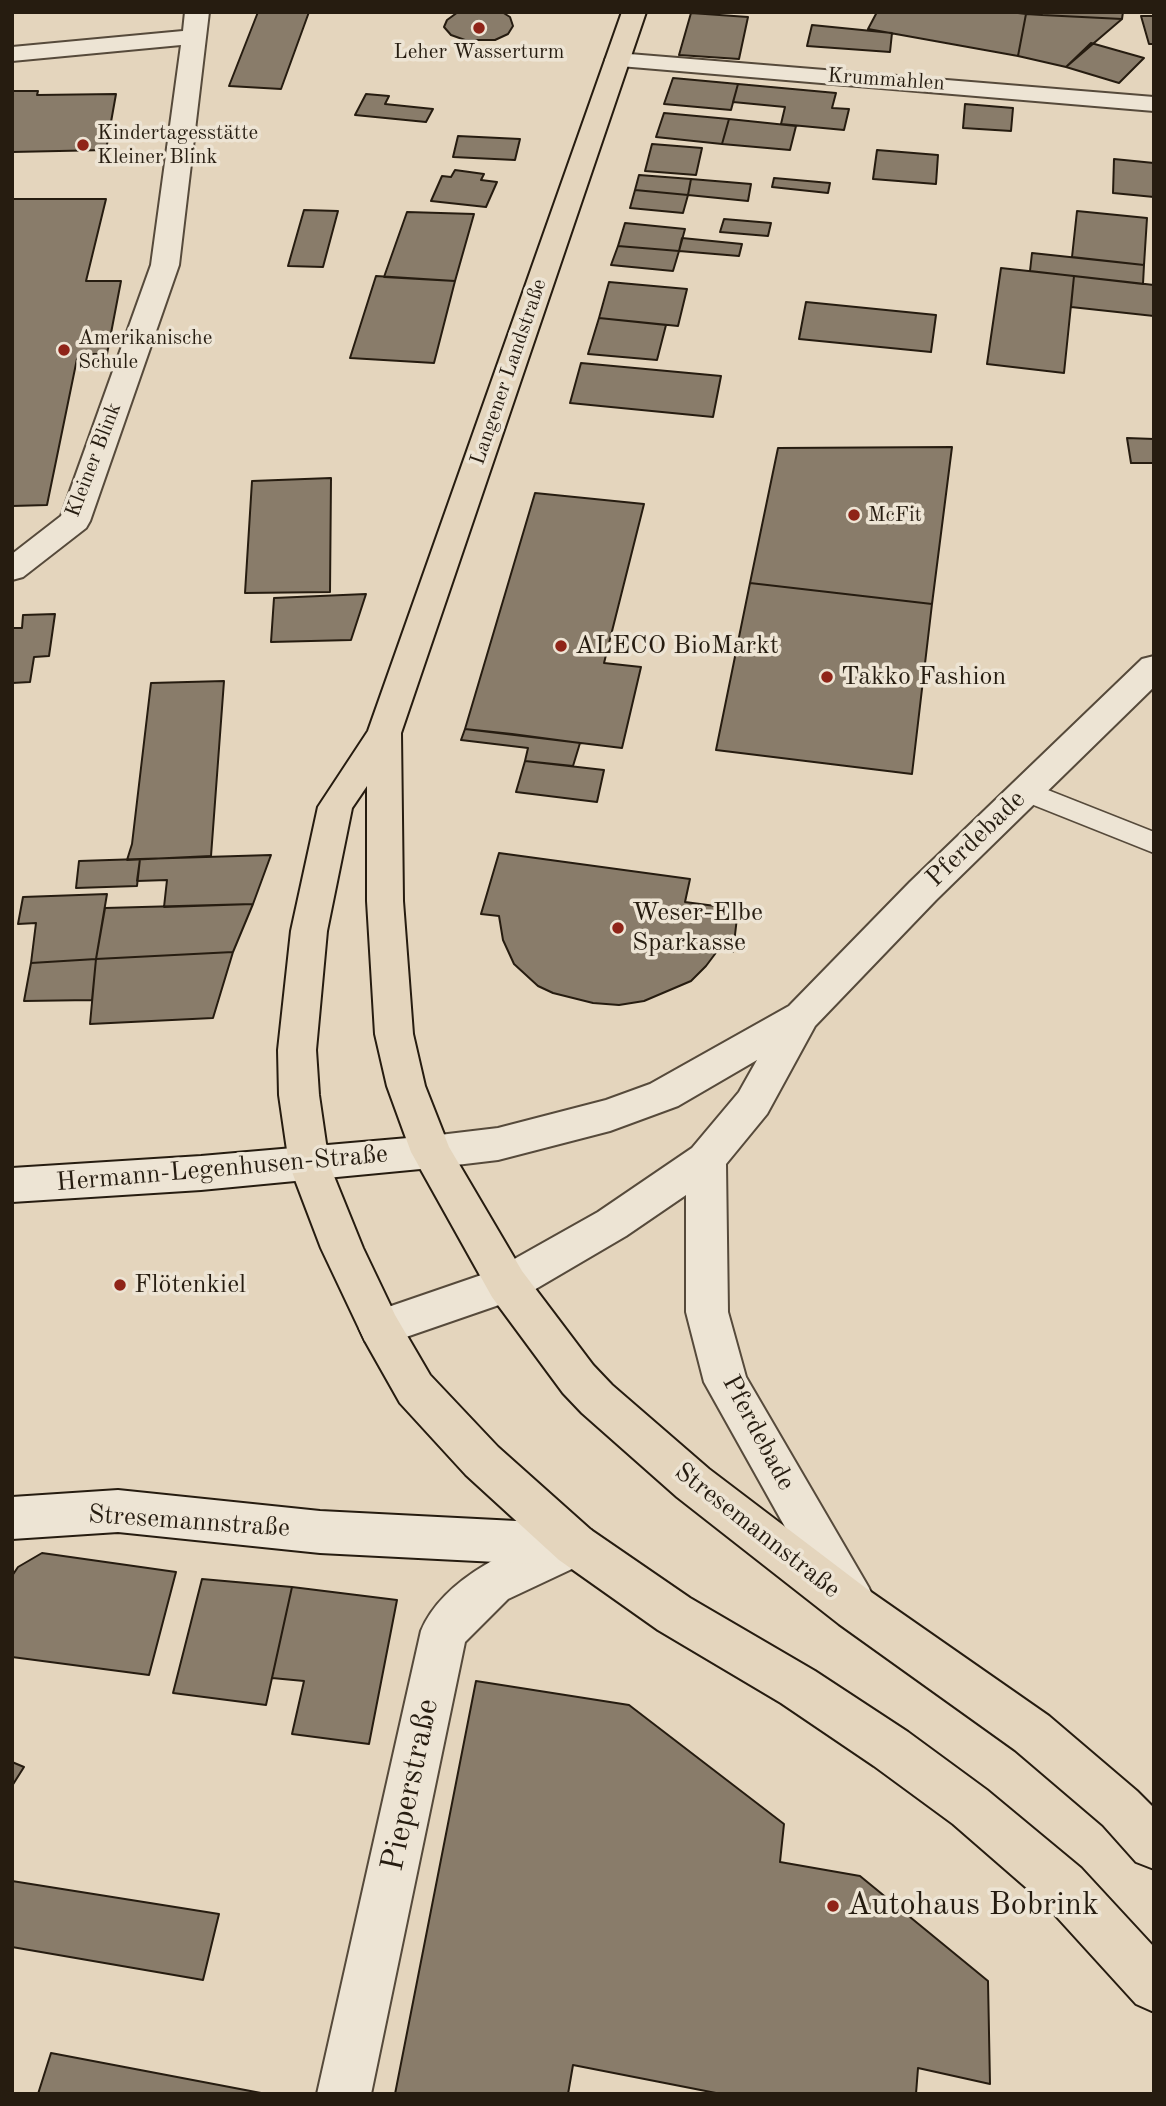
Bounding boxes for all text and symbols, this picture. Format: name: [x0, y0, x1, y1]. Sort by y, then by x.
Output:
marker: Leher Wasserturm: [471, 20, 487, 36]
place label: Leher Wasserturm: [394, 39, 564, 65]
street label: Krummahlen: [827, 63, 945, 97]
place label: Kindertagesstätte Kleiner Blink: [97, 120, 258, 170]
marker: Kindertagesstätte Kleiner Blink: [75, 137, 91, 153]
street label: Langener Landstraße: [465, 276, 553, 468]
place label: Amerikanische Schule: [78, 325, 212, 375]
marker: Amerikanische Schule: [56, 342, 72, 358]
street label: Kleiner Blink: [61, 399, 127, 521]
place label: McFit: [868, 502, 922, 528]
marker: McFit: [846, 507, 862, 523]
place label: ALECO BioMarkt: [575, 630, 779, 662]
marker: ALECO BioMarkt: [553, 638, 569, 654]
place label: Takko Fashion: [841, 661, 1006, 693]
marker: Takko Fashion: [819, 669, 835, 685]
street label: Pferdebade: [920, 784, 1032, 894]
place label: Weser-Elbe Sparkasse: [632, 897, 763, 958]
marker: Weser-Elbe Sparkasse: [610, 920, 626, 936]
street label: Hermann-Legenhusen-Straße: [55, 1139, 389, 1199]
place label: Flötenkiel: [134, 1269, 246, 1301]
marker: Flötenkiel: [112, 1277, 128, 1293]
street label: Pferdebade: [715, 1370, 801, 1496]
street label: Stresemannstraße: [668, 1456, 846, 1606]
street label: Stresemannstraße: [87, 1499, 291, 1545]
street label: Pieperstraße: [374, 1695, 448, 1875]
place label: Autohaus Bobrink: [847, 1887, 1099, 1925]
marker: Autohaus Bobrink: [825, 1898, 841, 1914]

